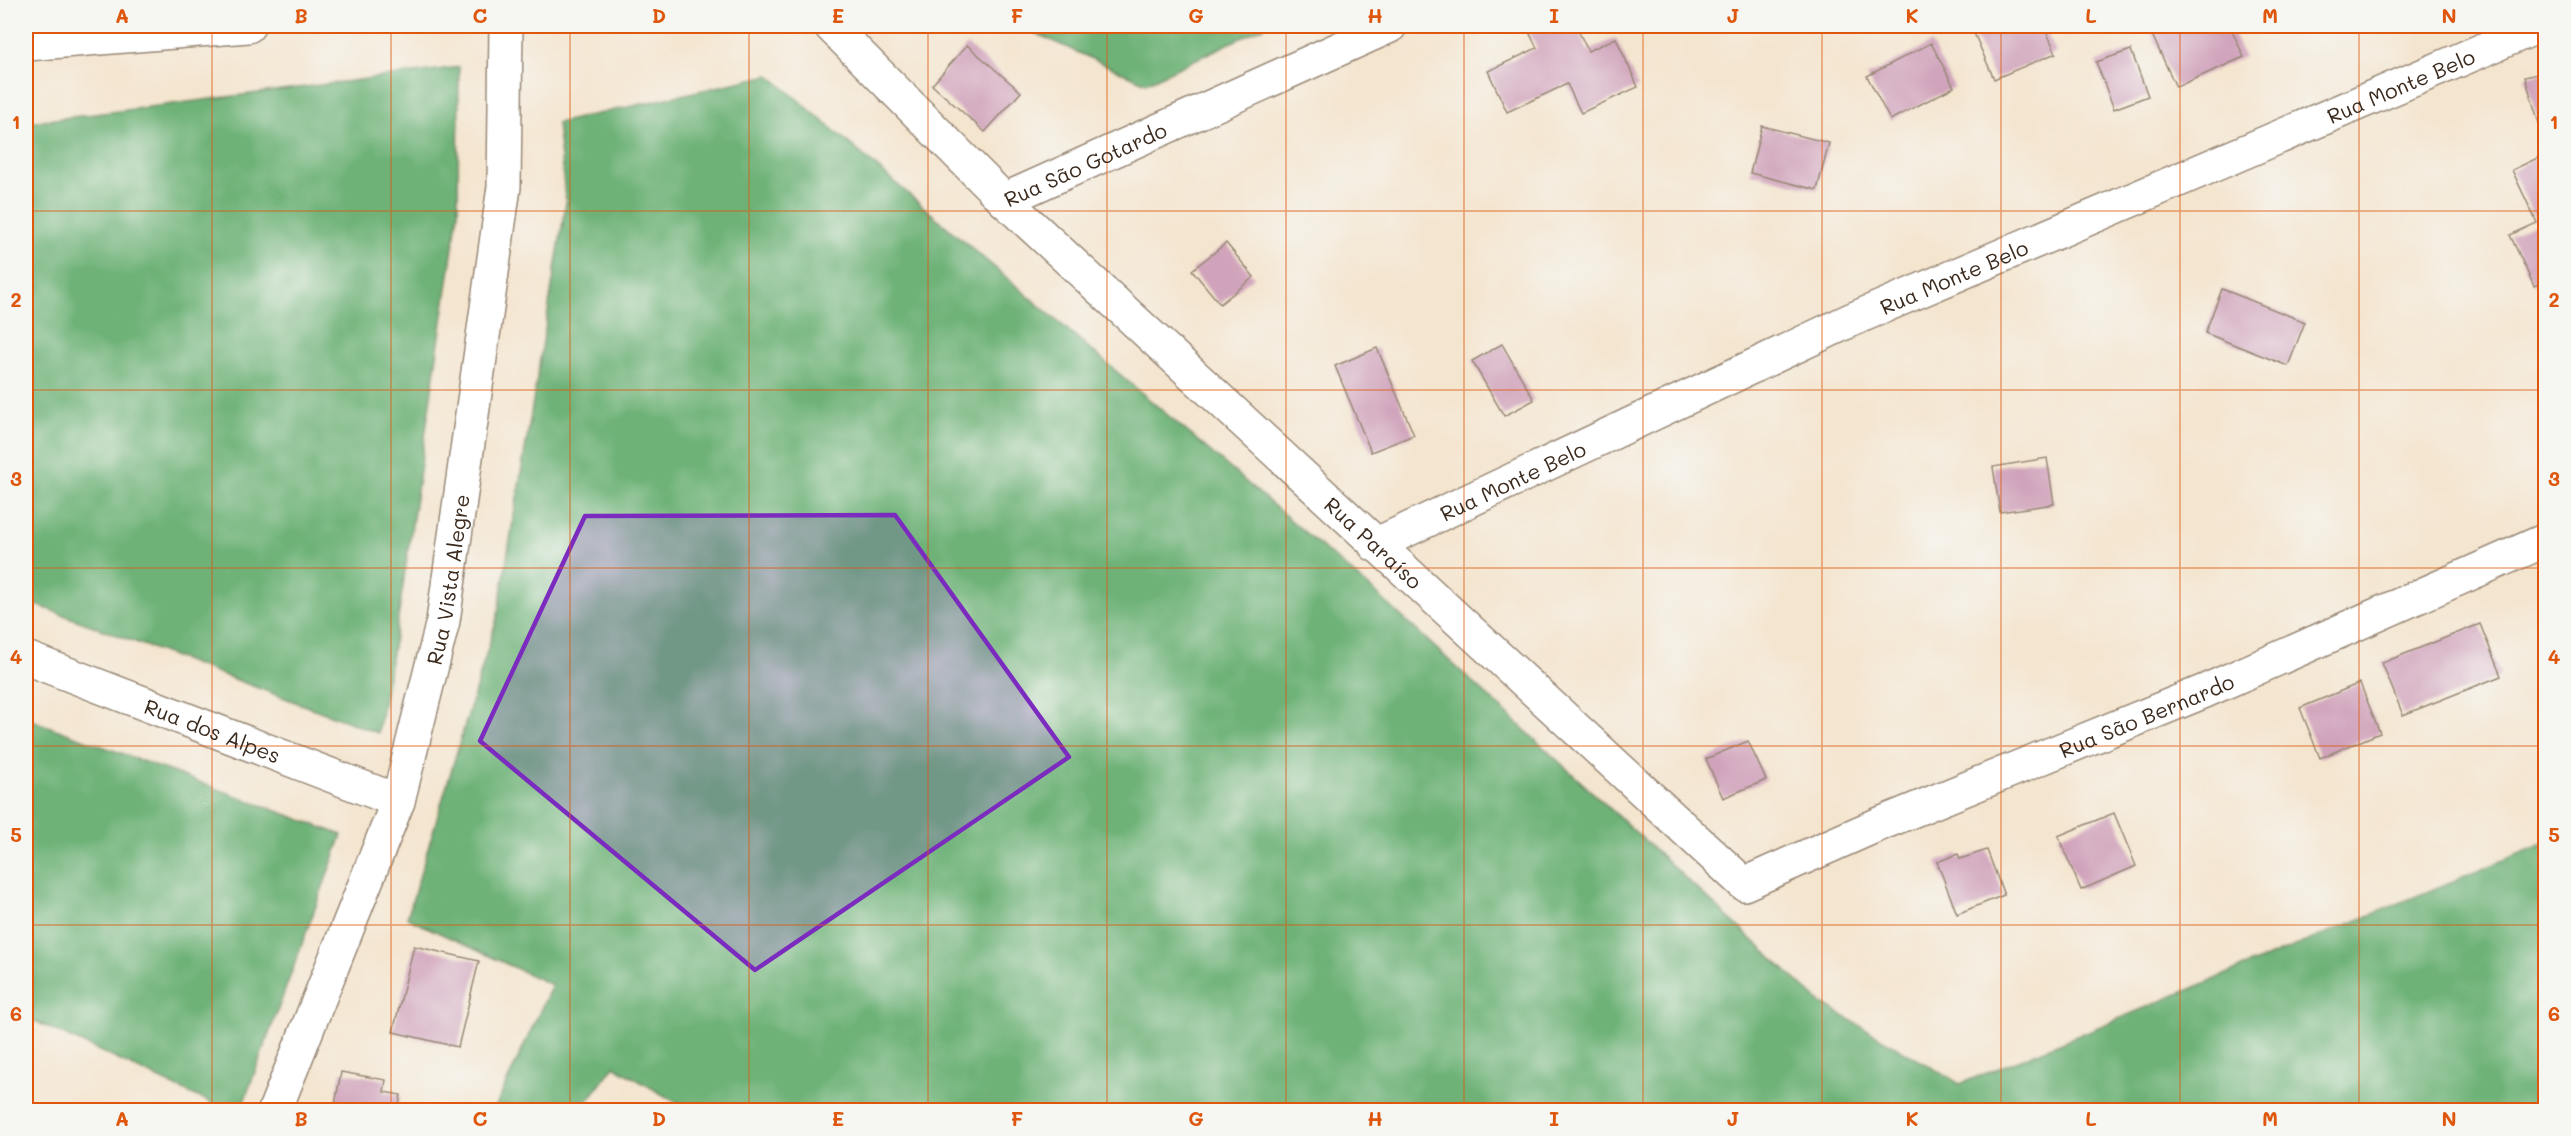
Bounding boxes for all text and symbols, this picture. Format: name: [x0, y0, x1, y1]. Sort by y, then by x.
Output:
text: A: [115, 2, 129, 28]
text: B: [294, 2, 308, 28]
text: C: [473, 2, 488, 28]
text: D: [652, 2, 666, 28]
text: E: [832, 2, 844, 28]
text: F: [1011, 2, 1024, 28]
text: G: [1188, 2, 1204, 28]
text: H: [1367, 2, 1383, 28]
text: I: [1549, 2, 1559, 28]
text: J: [1726, 2, 1740, 28]
text: K: [1905, 2, 1919, 28]
text: L: [2085, 2, 2097, 28]
text: M: [2262, 2, 2278, 28]
text: N: [2441, 2, 2457, 28]
street label: Rua Monte Belo: [2322, 42, 2479, 129]
text: 1: [12, 108, 20, 134]
text: 1: [2550, 108, 2558, 134]
street label: Rua São Gotardo: [999, 115, 1170, 212]
street label: Rua Monte Belo: [1875, 233, 2032, 320]
text: 2: [10, 286, 22, 312]
text: 2: [2548, 286, 2560, 312]
street label: Rua Monte Belo: [1435, 434, 1590, 526]
text: 3: [10, 465, 22, 491]
text: 3: [2548, 465, 2560, 491]
street label: Rua Paraíso: [1320, 490, 1429, 594]
street label: Rua Vista Alegre: [419, 492, 474, 667]
text: 4: [10, 643, 23, 669]
text: 4: [2548, 643, 2561, 669]
street label: Rua São Bernardo: [2055, 667, 2238, 763]
street label: Rua dos Alpes: [141, 691, 285, 768]
text: 5: [10, 821, 22, 847]
text: 5: [2548, 821, 2560, 847]
text: 6: [10, 1000, 22, 1026]
text: 6: [2548, 1000, 2560, 1026]
text: A: [115, 1105, 129, 1131]
text: B: [294, 1105, 308, 1131]
text: C: [473, 1105, 488, 1131]
text: D: [652, 1105, 666, 1131]
text: E: [832, 1105, 844, 1131]
text: F: [1011, 1105, 1024, 1131]
text: G: [1188, 1105, 1204, 1131]
text: H: [1367, 1105, 1383, 1131]
text: I: [1549, 1105, 1559, 1131]
text: J: [1726, 1105, 1740, 1131]
text: K: [1905, 1105, 1919, 1131]
text: L: [2085, 1105, 2097, 1131]
text: M: [2262, 1105, 2278, 1131]
text: N: [2441, 1105, 2457, 1131]

